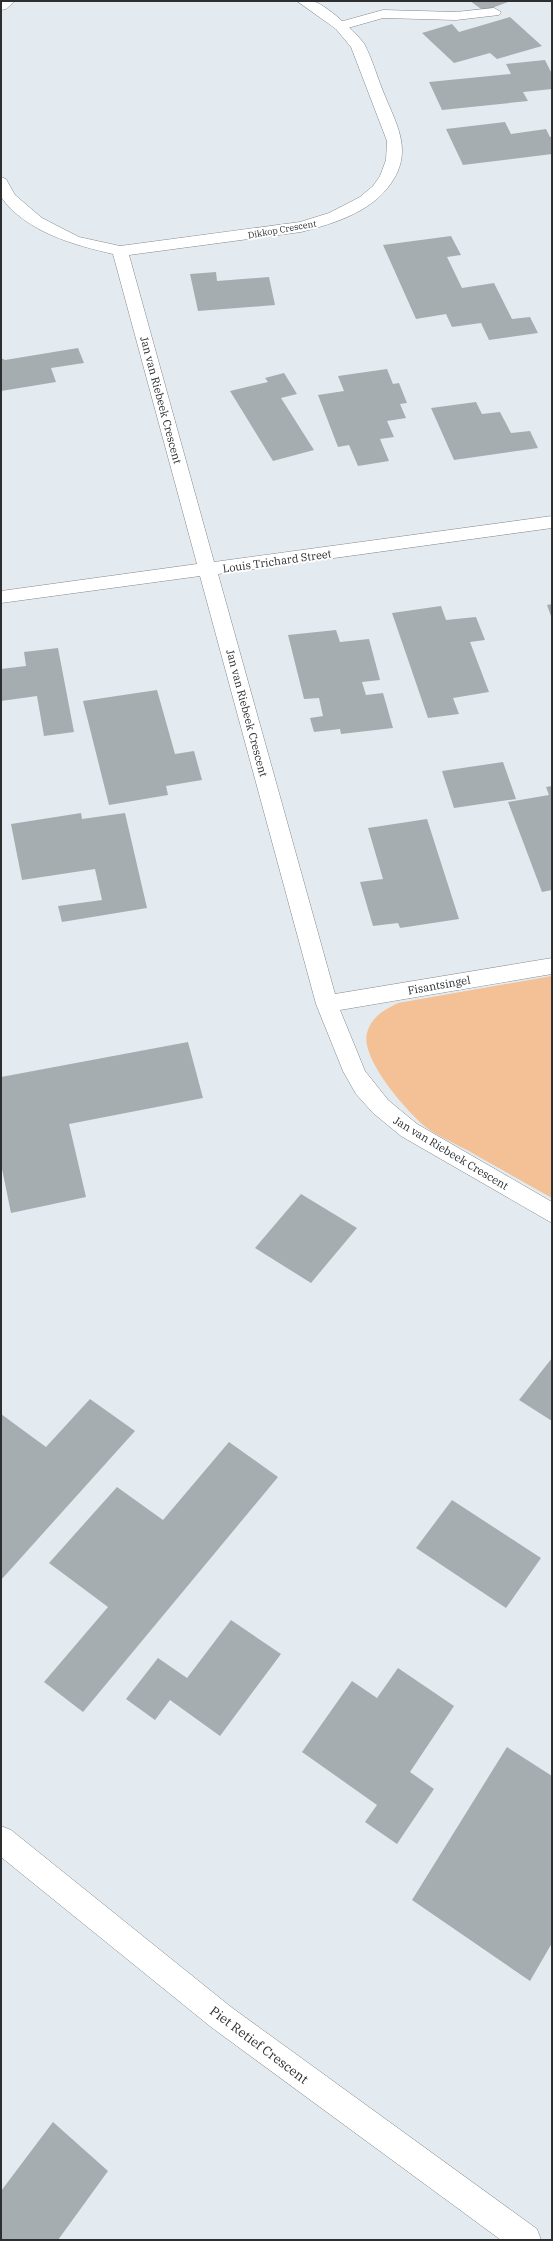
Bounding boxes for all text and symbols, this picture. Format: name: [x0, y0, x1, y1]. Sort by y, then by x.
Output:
street label: Dikkop Crescent: [247, 218, 317, 240]
street label: Jan van Riebeek Crescent: [137, 335, 185, 465]
street label: Louis Trichard Street: [222, 546, 332, 576]
street label: Jan van Riebeek Crescent: [223, 648, 271, 778]
street label: Fisantsingel: [407, 973, 471, 997]
street label: Jan van Riebeek Crescent: [391, 1113, 511, 1193]
street label: Piet Retief Crescent: [206, 2002, 312, 2088]

